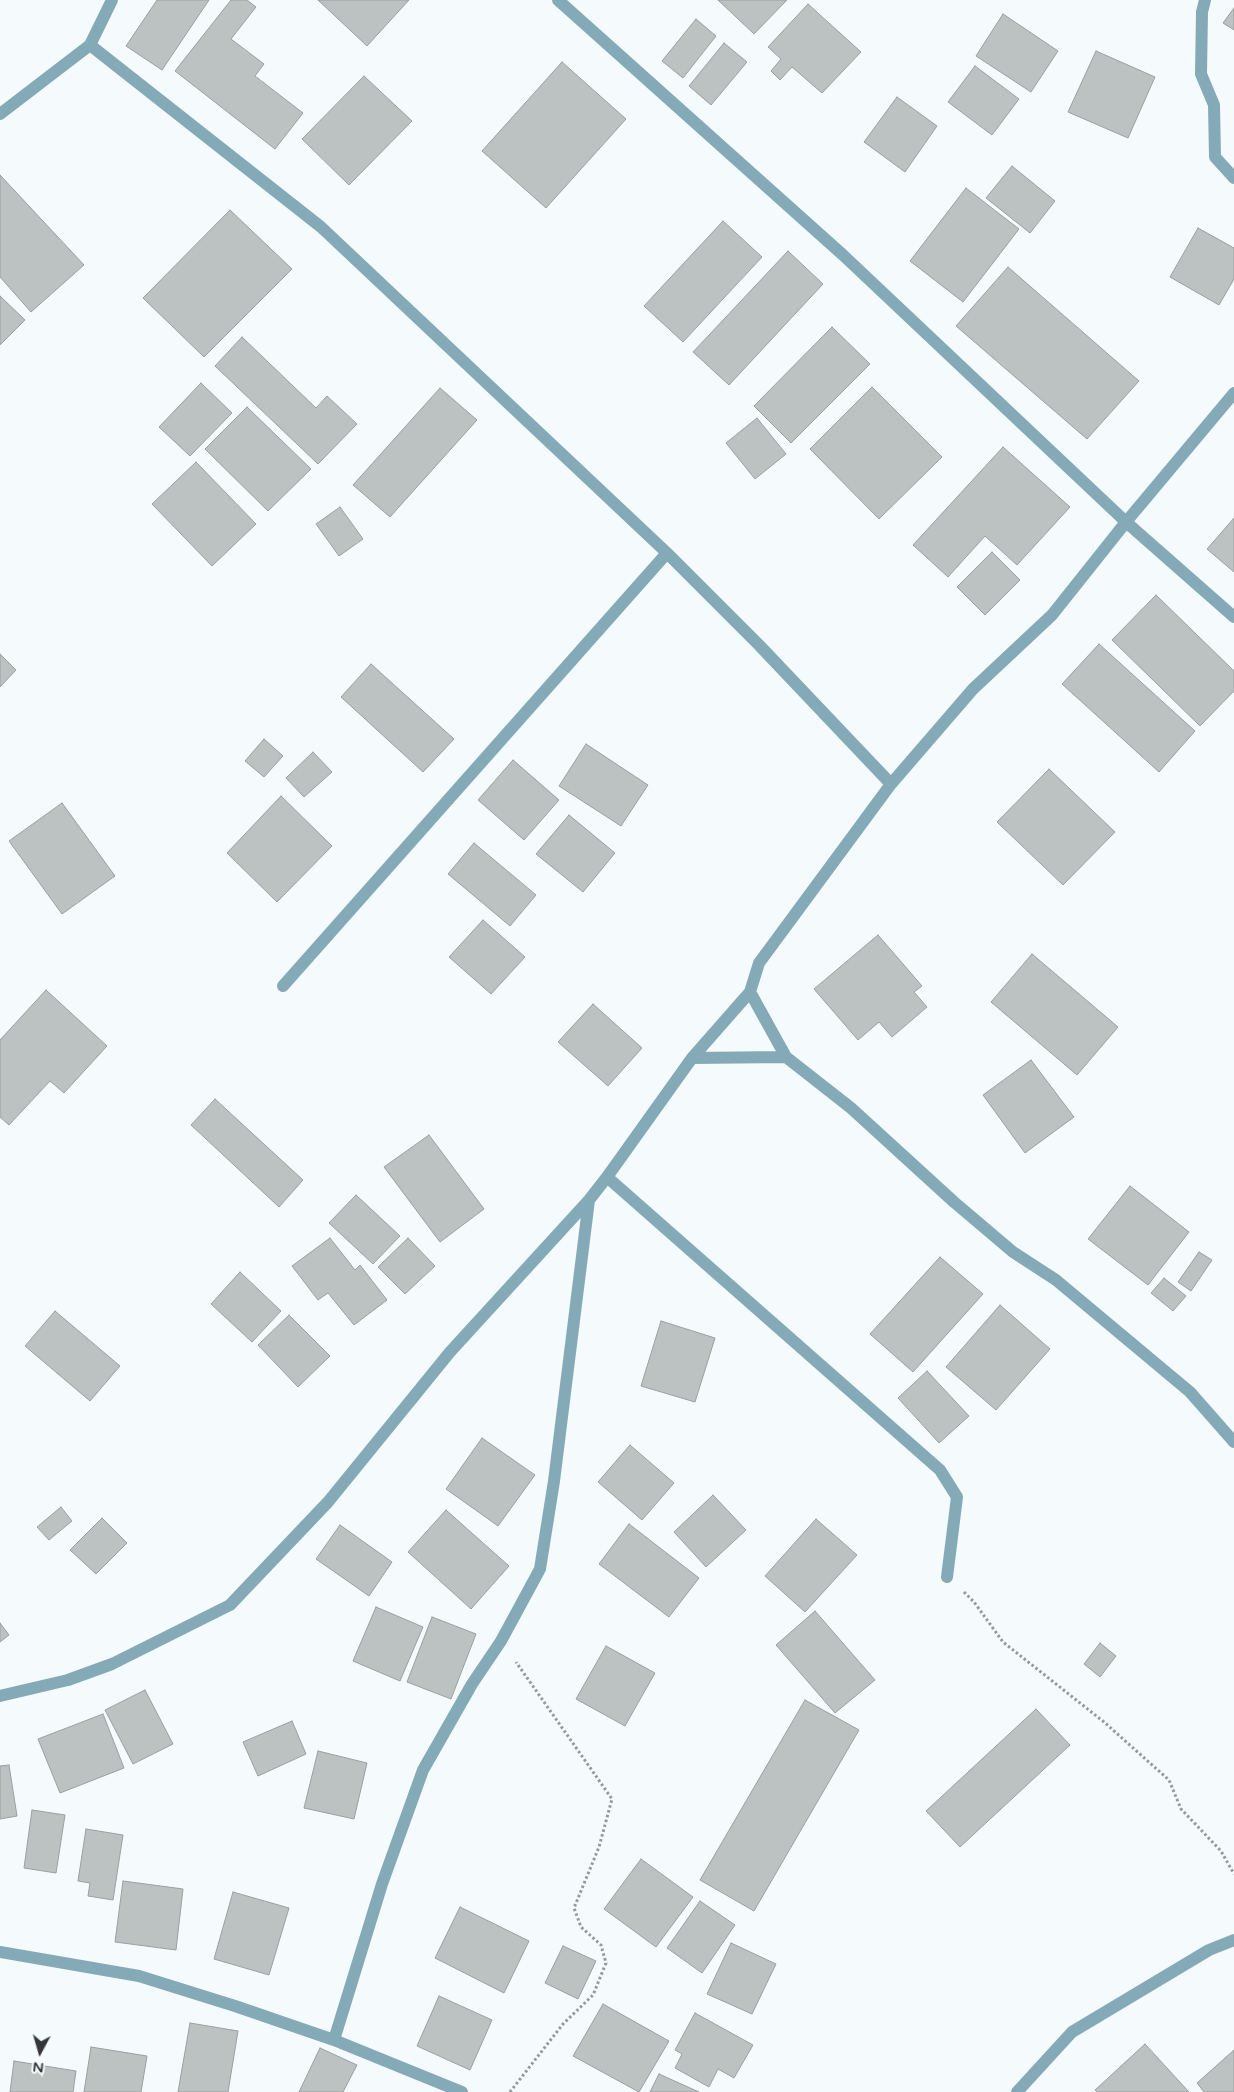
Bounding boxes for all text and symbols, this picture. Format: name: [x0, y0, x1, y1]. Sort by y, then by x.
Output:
north arrow: [15, 2027, 65, 2077]
text: N: [32, 2058, 45, 2076]

